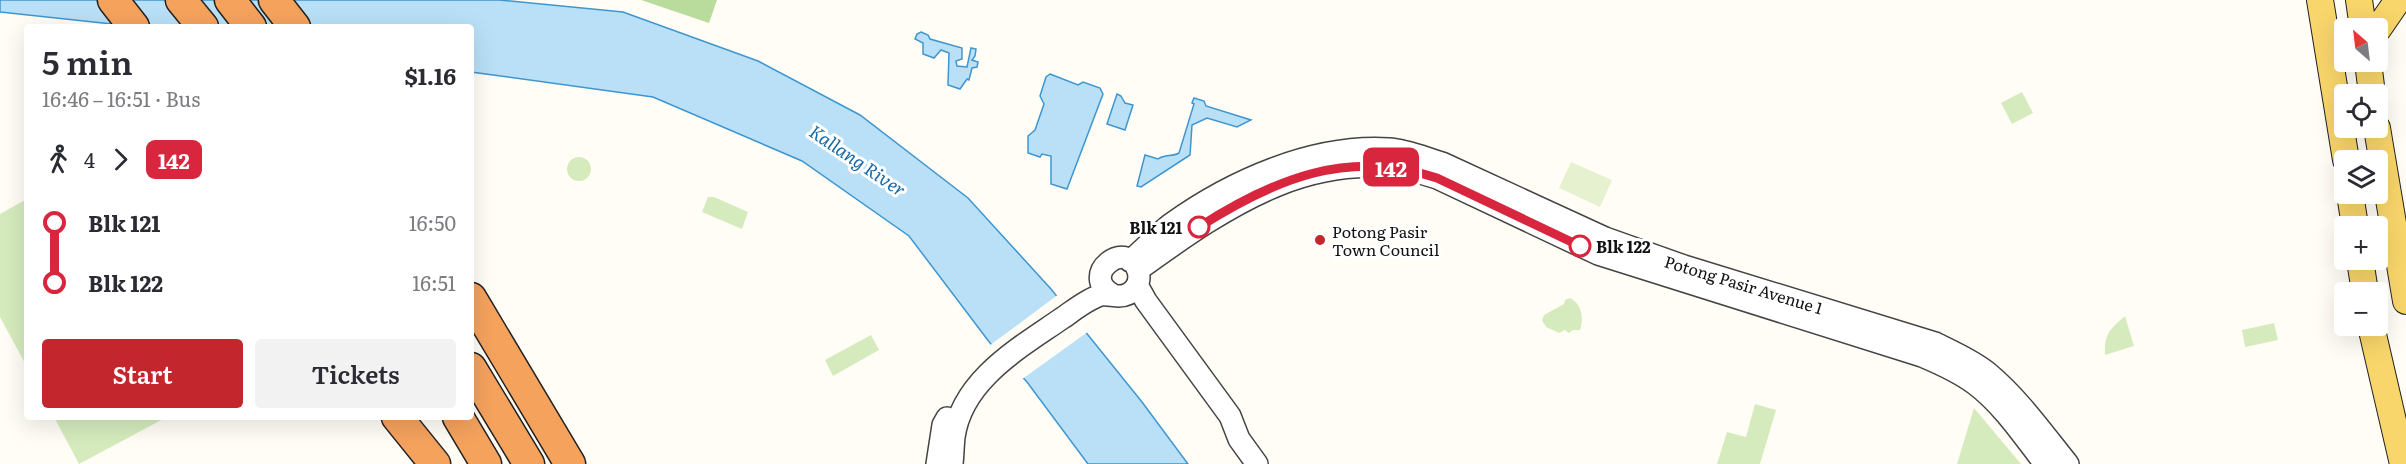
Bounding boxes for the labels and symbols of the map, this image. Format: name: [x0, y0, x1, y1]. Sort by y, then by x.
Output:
north arrow: [2334, 18, 2388, 72]
water label: Kallang River: [804, 118, 912, 202]
line badge: 142: [1356, 148, 1426, 186]
place label: Blk 121: [1129, 215, 1182, 239]
marker: Blk 121: [1188, 216, 1210, 238]
place label: Potong Pasir Town Council: [1332, 219, 1439, 261]
marker: Potong Pasir Town Council: [1313, 233, 1327, 247]
place label: Blk 122: [1596, 234, 1651, 258]
marker: Blk 122: [1569, 235, 1591, 257]
street label: Potong Pasir Avenue 1: [1662, 248, 1827, 320]

